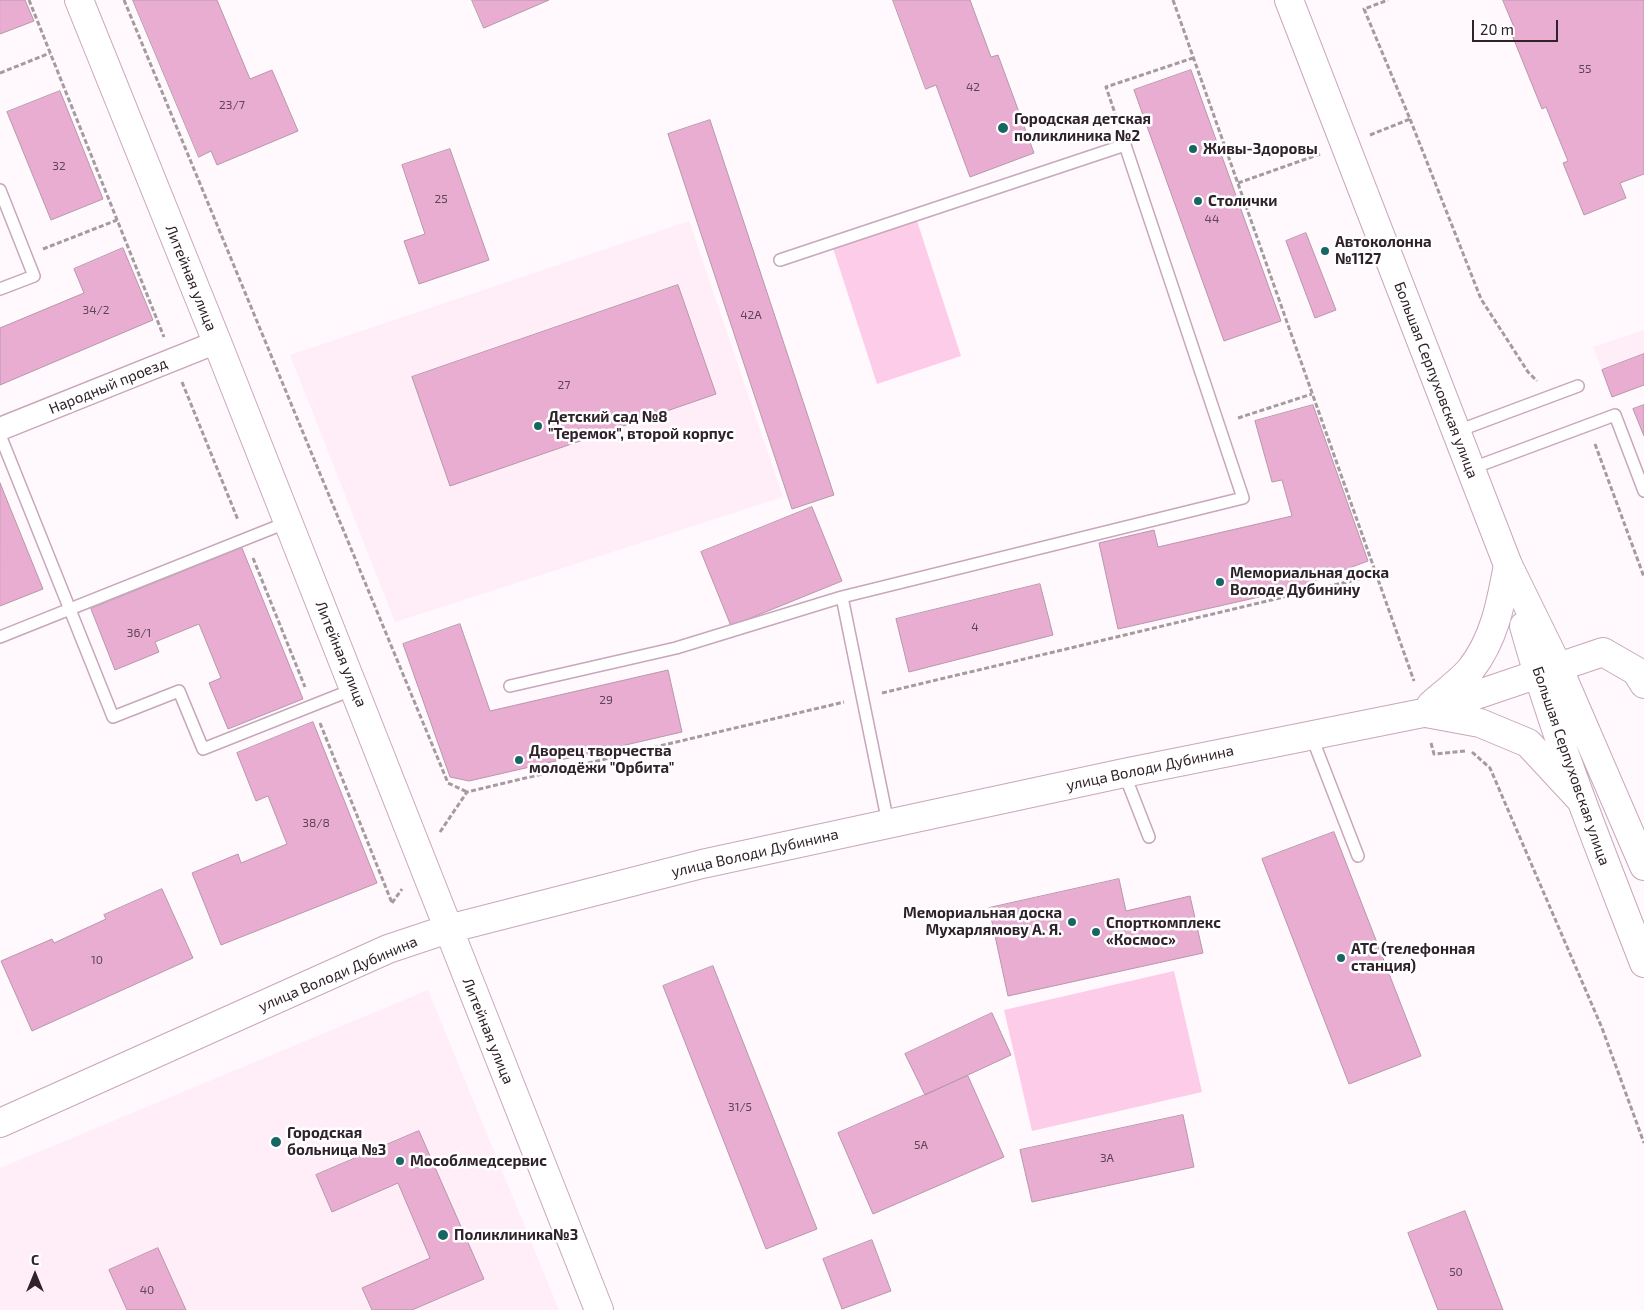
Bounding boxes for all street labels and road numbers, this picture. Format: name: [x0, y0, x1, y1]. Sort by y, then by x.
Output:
street label: Литейная улица: [161, 222, 221, 334]
street label: Большая Серпуховская улица: [1390, 279, 1482, 481]
street label: Народный проезд: [46, 354, 170, 418]
street label: Литейная улица: [311, 598, 371, 710]
street label: Большая Серпуховская улица: [1528, 664, 1614, 868]
street label: улица Володи Дубинина: [1065, 741, 1235, 795]
street label: улица Володи Дубинина: [670, 825, 840, 881]
street label: улица Володи Дубинина: [256, 932, 420, 1016]
street label: Литейная улица: [458, 975, 518, 1087]

